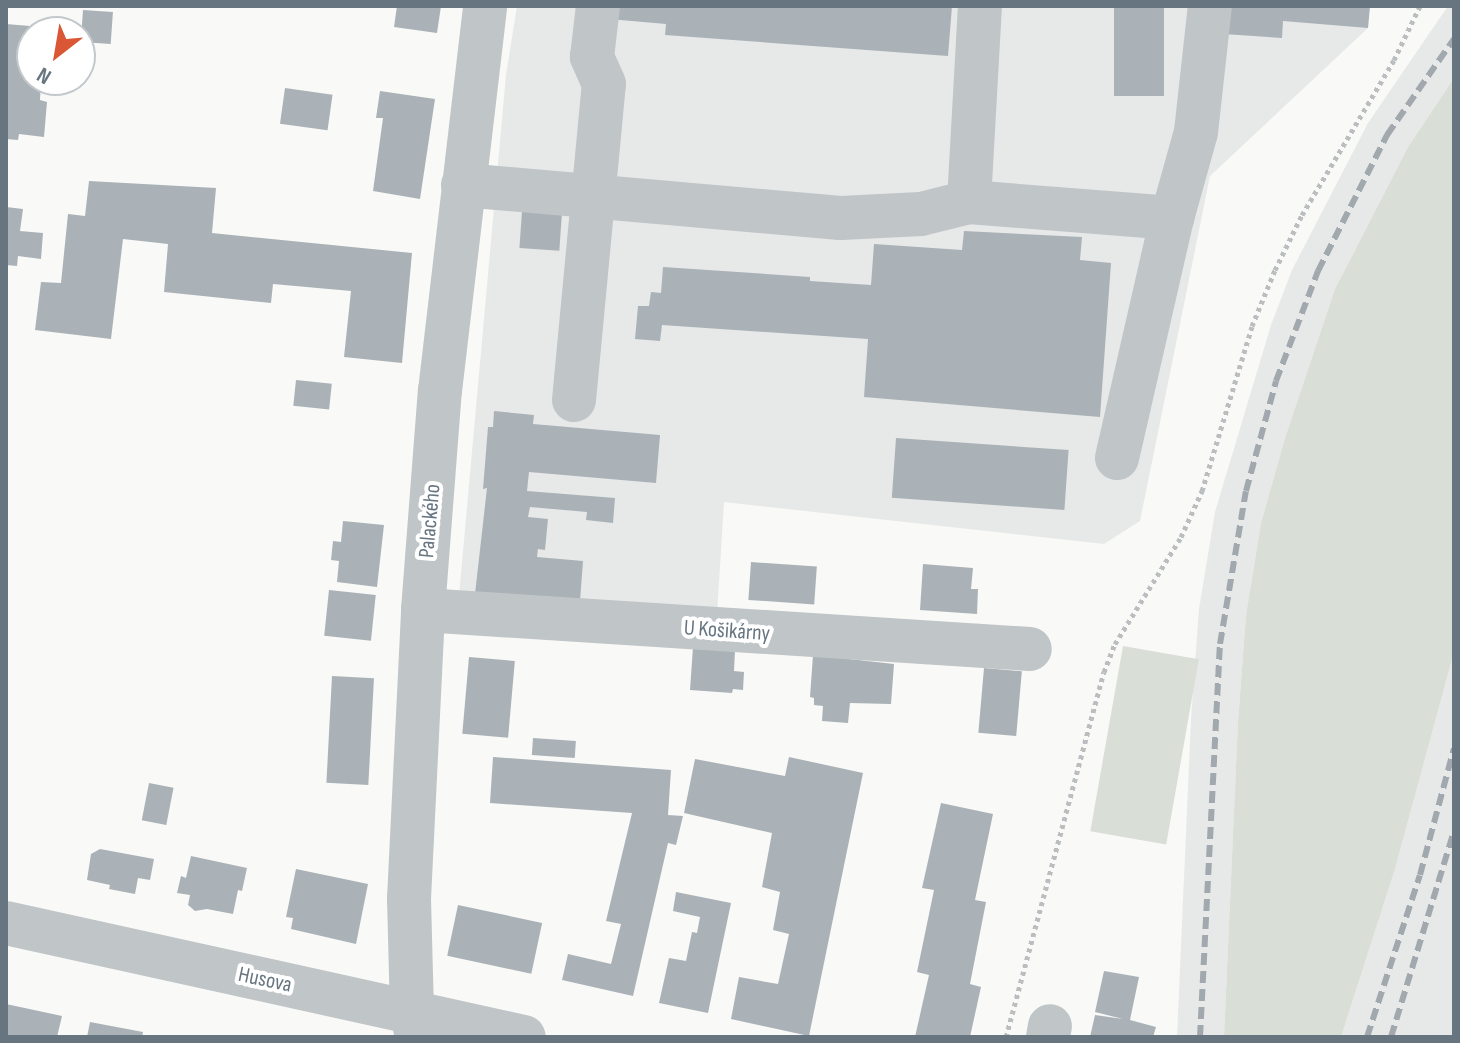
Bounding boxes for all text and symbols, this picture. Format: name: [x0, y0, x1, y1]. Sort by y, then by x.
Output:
north arrow: [16, 16, 96, 96]
text: N: [32, 61, 56, 90]
street label: Palackého: [414, 483, 446, 559]
street label: U Košikárny: [683, 615, 771, 647]
street label: Husova: [236, 961, 294, 999]

